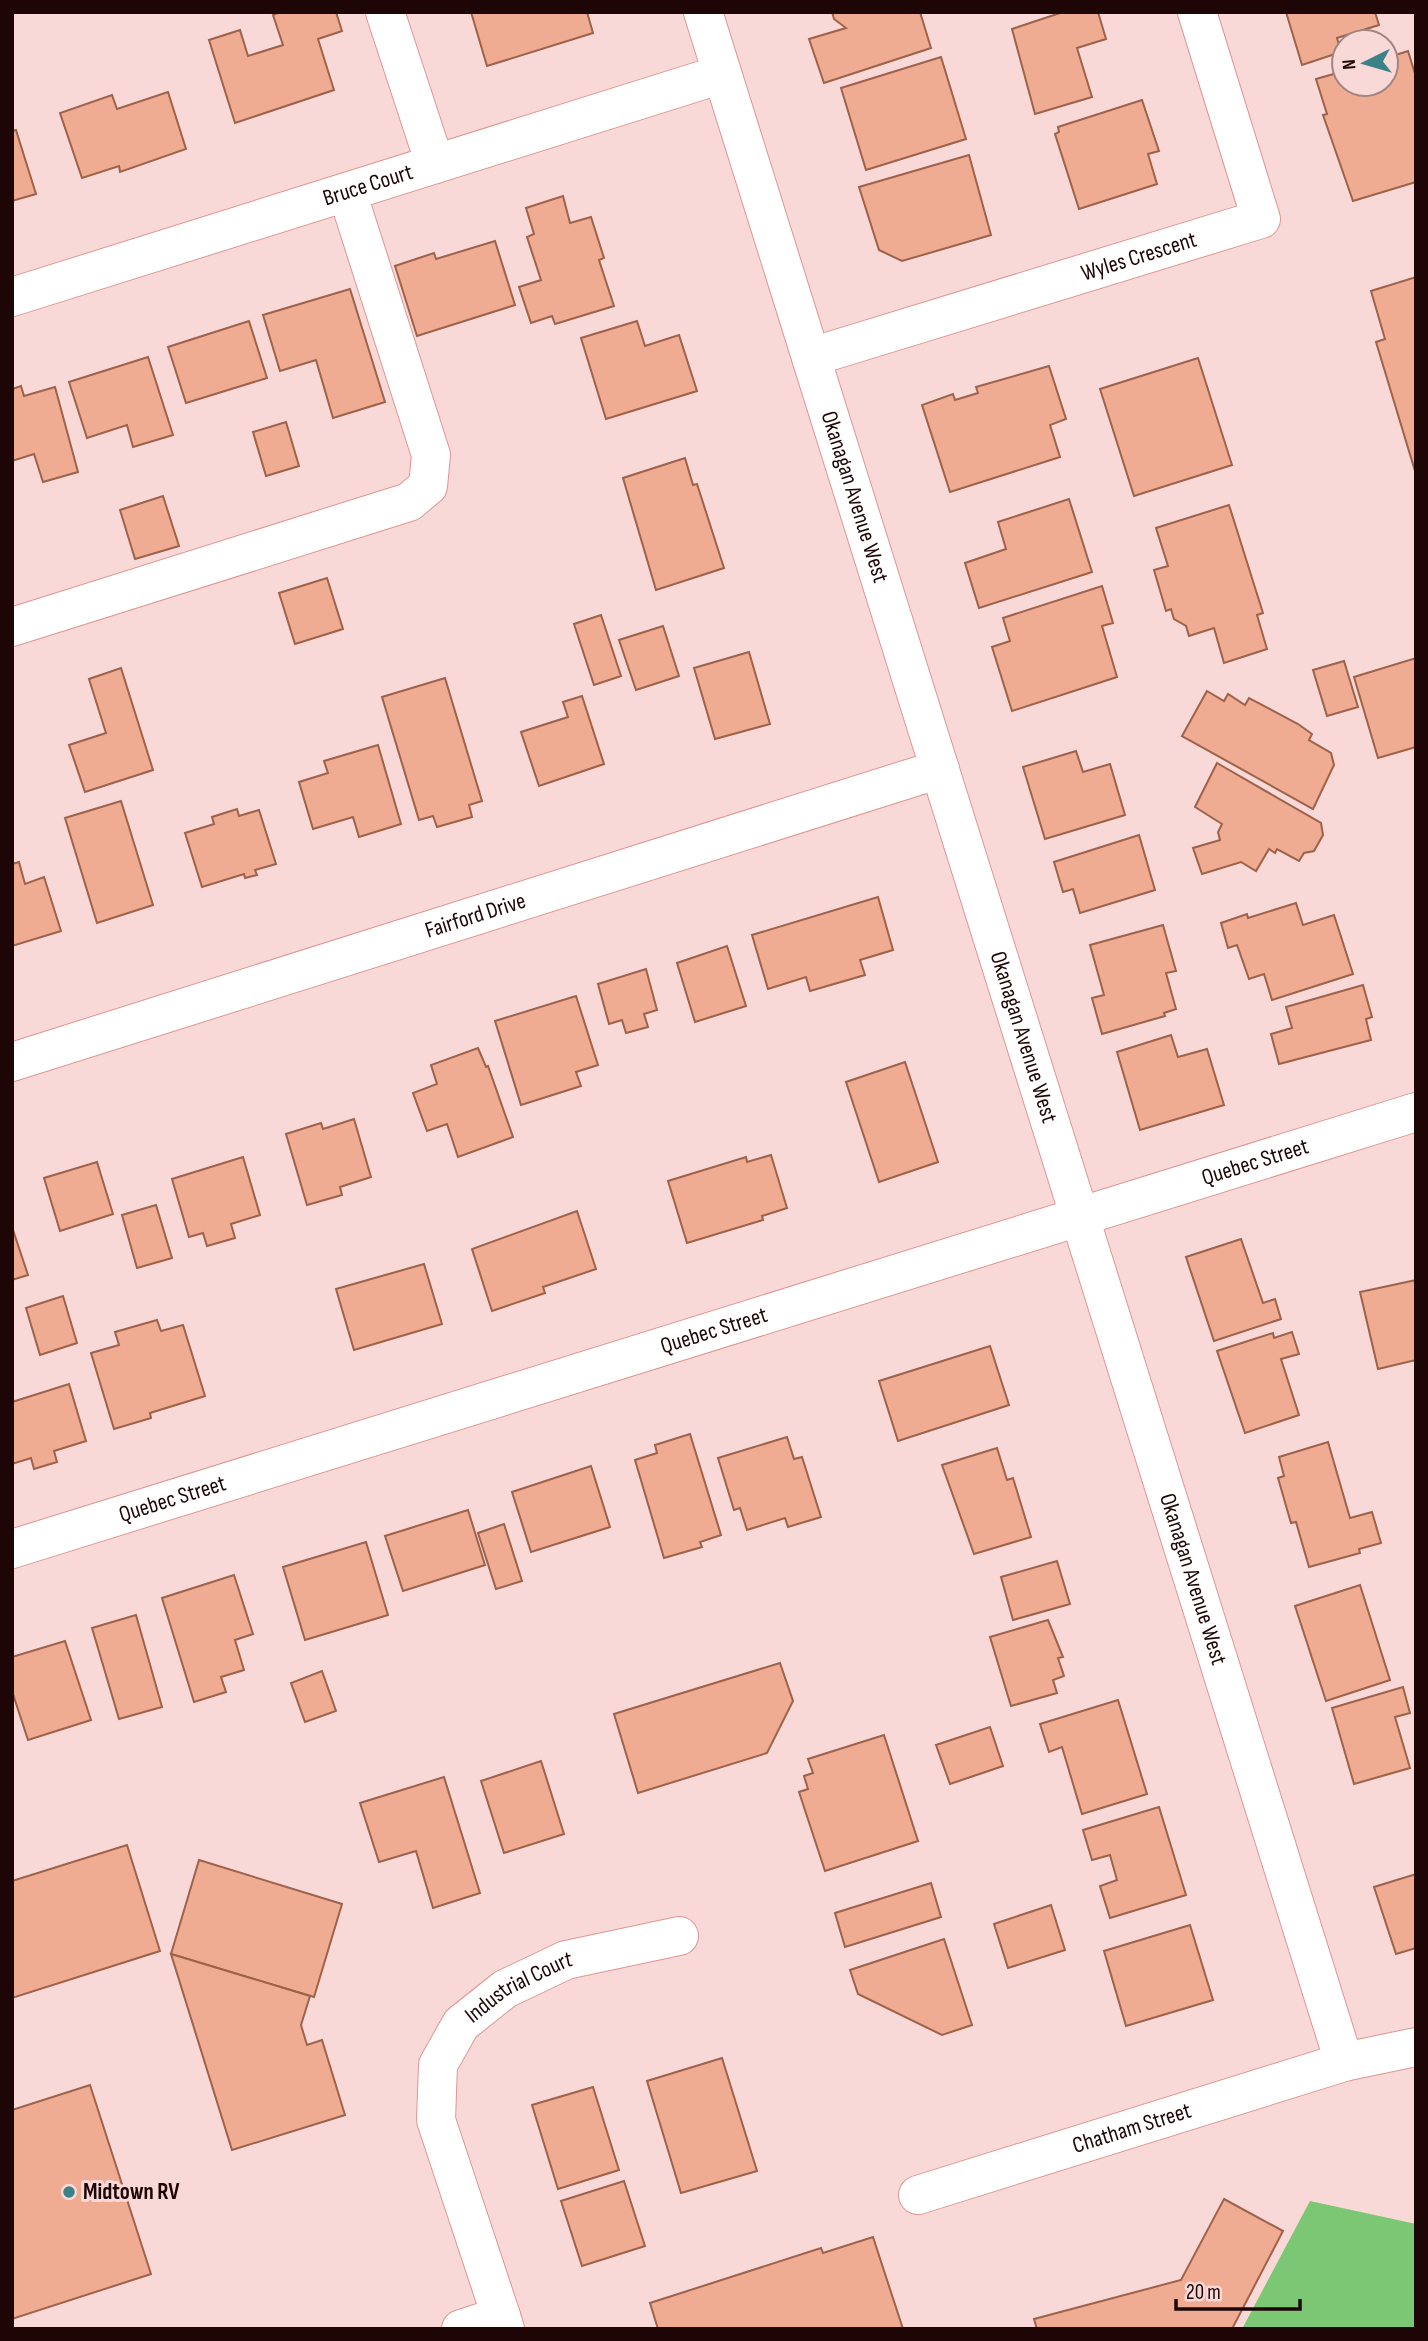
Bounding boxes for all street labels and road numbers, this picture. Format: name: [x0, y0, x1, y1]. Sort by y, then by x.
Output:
street label: Bruce Court: [320, 158, 416, 212]
street label: Wyles Crescent: [1078, 226, 1200, 287]
street label: Okanagan Avenue West: [815, 408, 895, 586]
street label: Fairford Drive: [422, 887, 529, 945]
street label: Okanagan Avenue West: [984, 948, 1063, 1126]
street label: Quebec Street: [1198, 1132, 1312, 1192]
street label: Quebec Street: [657, 1301, 771, 1360]
street label: Quebec Street: [116, 1469, 229, 1529]
street label: Okanagan Avenue West: [1153, 1490, 1233, 1668]
street label: Industrial Court: [459, 1945, 575, 2029]
street label: Chatham Street: [1069, 2097, 1195, 2160]

